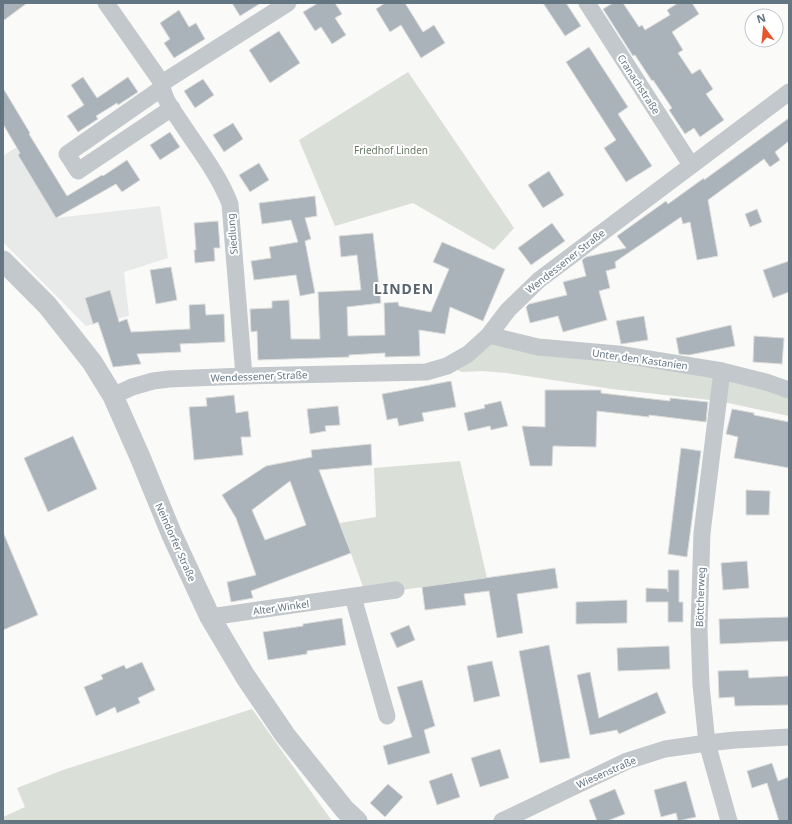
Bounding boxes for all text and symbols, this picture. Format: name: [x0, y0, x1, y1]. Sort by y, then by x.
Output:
north arrow: [744, 8, 784, 48]
text: N: [755, 9, 767, 26]
street label: Cranachstraße: [614, 51, 664, 117]
park label: Friedhof Linden: [354, 143, 428, 157]
street label: Siedlung: [223, 213, 241, 255]
street label: Wendessener Straße: [522, 225, 608, 296]
district label: LINDEN: [374, 279, 434, 298]
street label: Unter den Kastanien: [591, 345, 689, 373]
street label: Wendessener Straße: [210, 367, 308, 385]
street label: Neindorfer Straße: [152, 500, 200, 584]
street label: Böttcherweg: [692, 567, 708, 627]
street label: Alter Winkel: [252, 596, 310, 618]
street label: Wiesenstraße: [574, 752, 638, 791]

